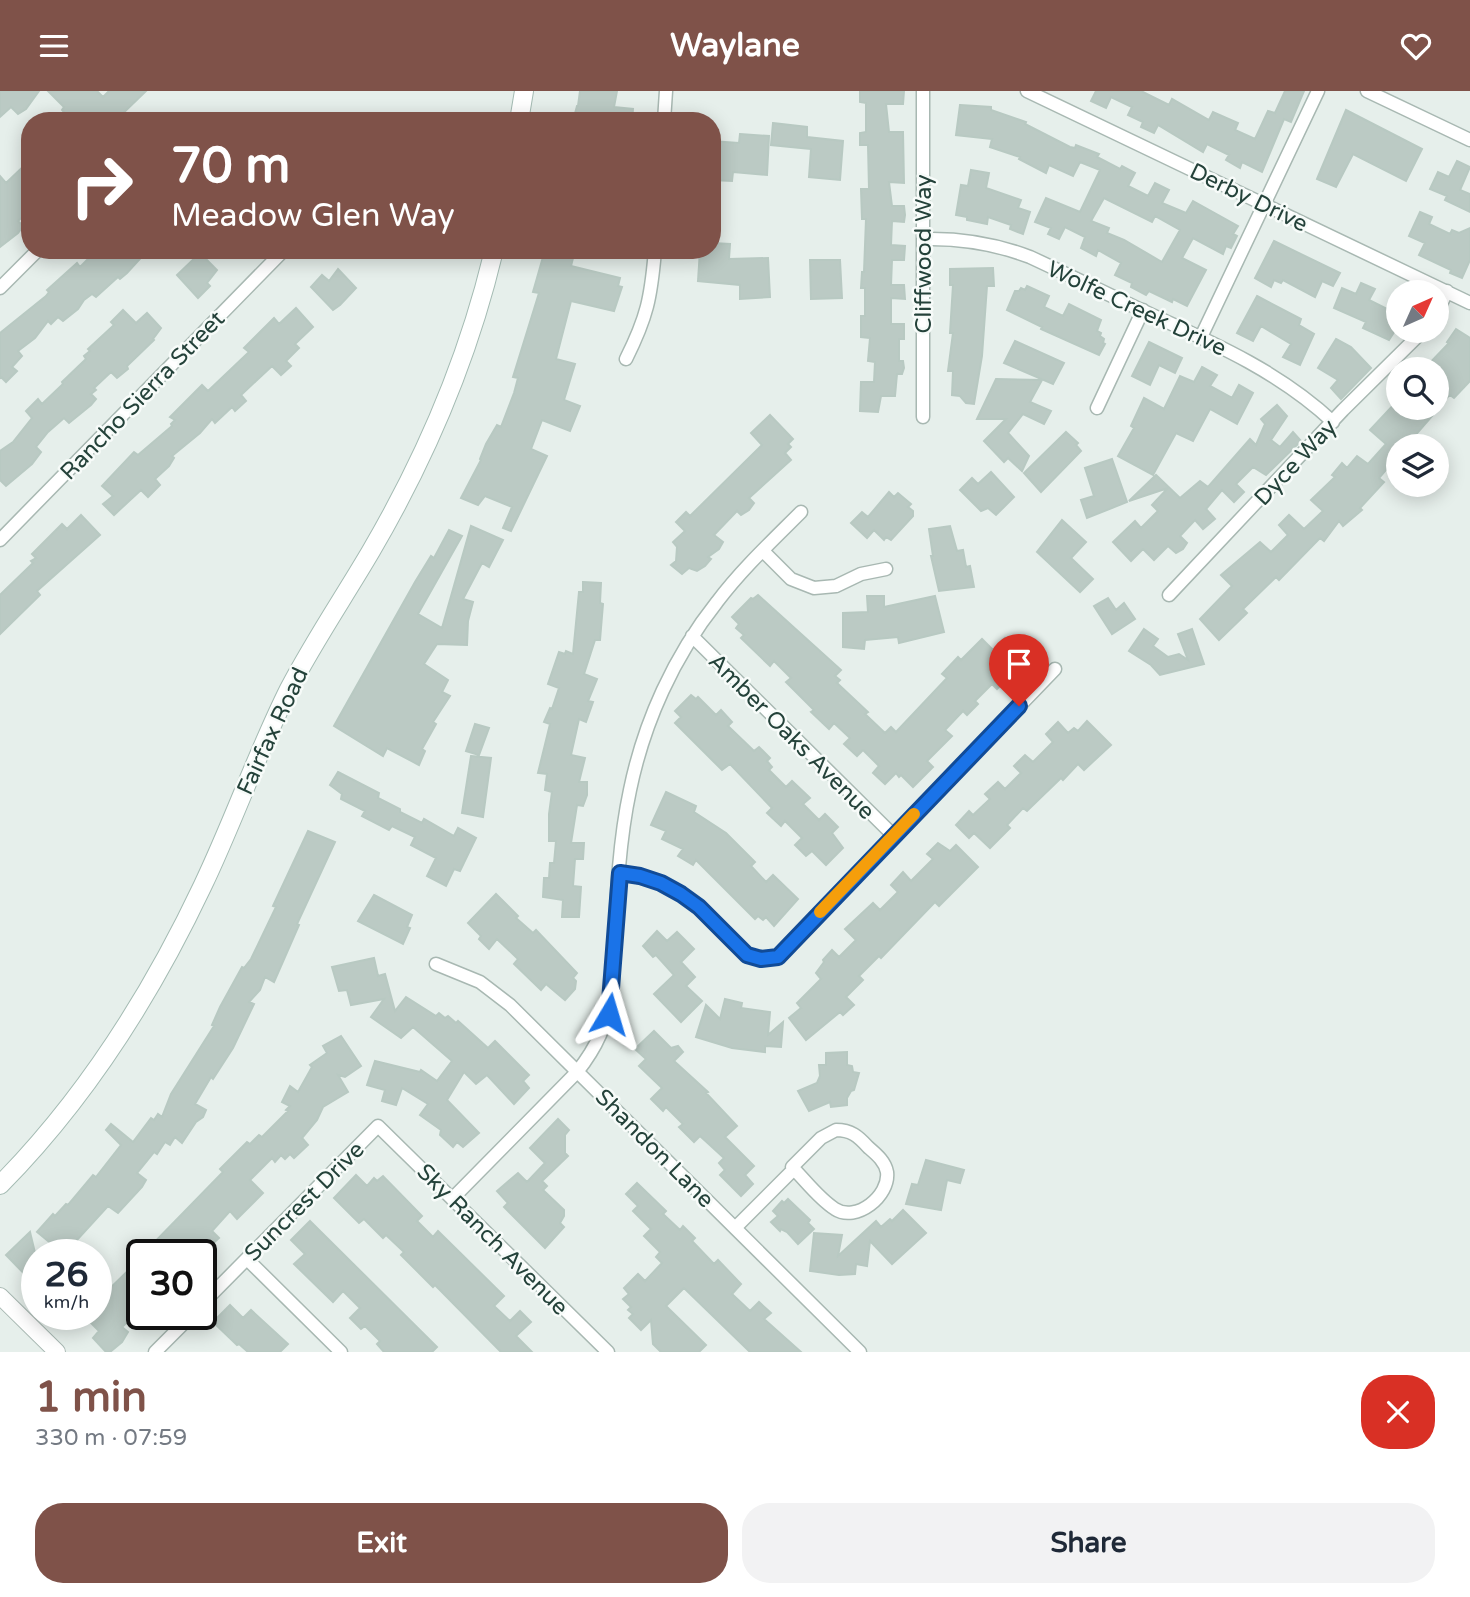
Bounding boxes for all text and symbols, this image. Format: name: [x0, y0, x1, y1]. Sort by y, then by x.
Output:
icon: menu: [35, 27, 73, 65]
text: Waylane: [670, 27, 800, 65]
icon: heart: [1397, 27, 1435, 65]
text: 70 m: [171, 137, 290, 196]
icon: right: [56, 140, 147, 231]
street label: Derby Drive: [1185, 157, 1312, 239]
street label: Cliffwood Way: [910, 174, 938, 334]
text: Meadow Glen Way: [171, 197, 455, 235]
street label: Wolfe Creek Drive: [1043, 255, 1231, 363]
north arrow: [1386, 280, 1449, 343]
map controls: [1386, 280, 1449, 497]
street label: Rancho Sierra Street: [55, 305, 231, 486]
button: search: [1386, 357, 1449, 420]
street label: Dyce Way: [1249, 414, 1343, 512]
button: layers: [1386, 434, 1449, 497]
pin: [989, 634, 1049, 706]
icon: arrive: [1000, 645, 1038, 683]
street label: Amber Oaks Avenue: [702, 648, 880, 826]
street label: Fairfax Road: [231, 663, 315, 800]
position arrow: [572, 977, 646, 1051]
street label: Shandon Lane: [589, 1083, 720, 1214]
street label: Suncrest Drive: [239, 1136, 371, 1268]
street label: Sky Ranch Avenue: [411, 1158, 574, 1321]
speed limit sign: 30: [126, 1239, 217, 1330]
text: 26: [45, 1254, 88, 1296]
text: km/h: [44, 1291, 89, 1313]
text: 1 min: [35, 1372, 147, 1423]
button: close: [1361, 1375, 1435, 1449]
text: 330 m · 07:59: [35, 1424, 187, 1452]
button: Exit: [35, 1503, 728, 1583]
button: Share: [742, 1503, 1435, 1583]

